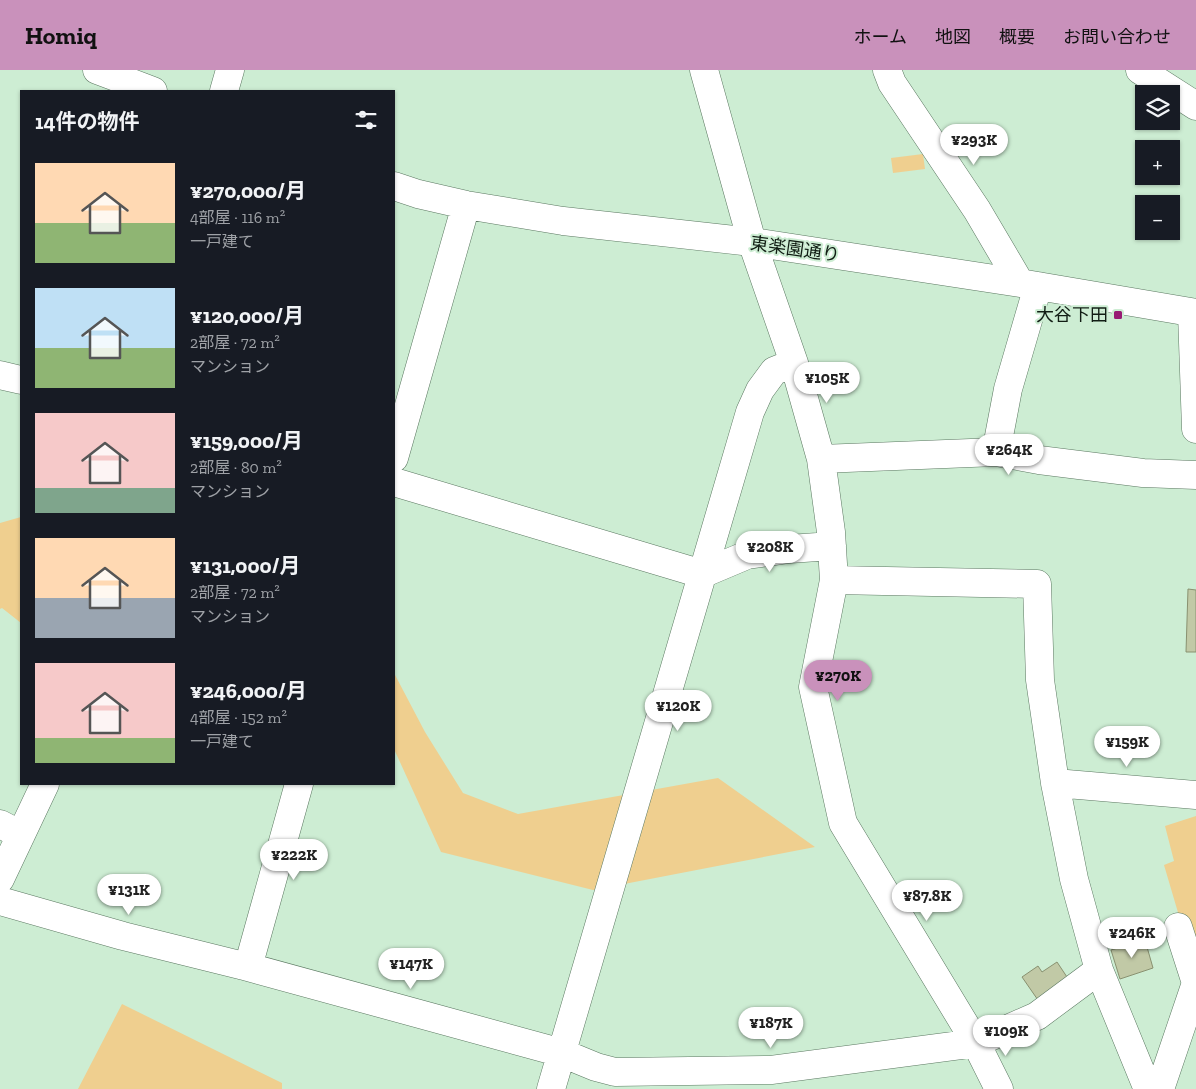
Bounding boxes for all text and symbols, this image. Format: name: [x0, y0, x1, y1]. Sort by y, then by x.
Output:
text: Homiq: [25, 21, 97, 50]
text: ホーム: [854, 26, 907, 48]
text: 地図: [935, 26, 971, 48]
text: 概要: [999, 26, 1035, 48]
text: お問い合わせ: [1063, 26, 1171, 48]
map controls: [1135, 85, 1180, 240]
button: layers: [1135, 85, 1180, 130]
icon: filters: [352, 106, 380, 134]
text: 14件の物件: [35, 109, 139, 134]
pin: ¥293K: [939, 124, 1009, 166]
text: ¥293K: [951, 130, 997, 149]
button: +: [1135, 140, 1180, 185]
text: ¥270,000/月: [190, 178, 306, 203]
icon: home: [75, 183, 135, 243]
button: −: [1135, 195, 1180, 240]
text: 4部屋 · 116 m²: [190, 208, 285, 227]
text: 一戸建て: [190, 232, 254, 251]
street label: 東楽園通り: [749, 232, 841, 266]
text: ¥120,000/月: [190, 303, 304, 328]
place label: 大谷下田: [1036, 304, 1108, 326]
icon: home: [75, 308, 135, 368]
marker: 大谷下田: [1112, 309, 1124, 321]
text: 2部屋 · 72 m²: [190, 333, 280, 352]
text: マンション: [190, 357, 270, 376]
pin: ¥105K: [792, 362, 862, 404]
text: ¥105K: [805, 368, 849, 387]
text: ¥159,000/月: [190, 428, 303, 453]
icon: home: [75, 433, 135, 493]
pin: ¥264K: [974, 434, 1044, 476]
text: ¥264K: [986, 440, 1032, 459]
text: 2部屋 · 80 m²: [190, 458, 282, 477]
text: マンション: [190, 482, 270, 501]
pin: ¥208K: [735, 530, 805, 573]
text: ¥208K: [747, 537, 793, 556]
text: ¥131,000/月: [190, 553, 300, 578]
icon: home: [75, 558, 135, 618]
text: 2部屋 · 72 m²: [190, 583, 280, 602]
text: マンション: [190, 607, 270, 626]
pin: ¥270K: [803, 660, 873, 702]
text: ¥270K: [815, 666, 861, 685]
text: ¥246,000/月: [190, 678, 307, 703]
icon: home: [75, 683, 135, 743]
pin: ¥120K: [643, 690, 713, 732]
text: ¥120K: [656, 696, 700, 715]
text: 4部屋 · 152 m²: [190, 708, 287, 727]
pin: ¥159K: [1092, 726, 1162, 768]
text: 一戸建て: [190, 732, 254, 751]
text: ¥159K: [1105, 732, 1149, 751]
pin: ¥222K: [259, 838, 329, 881]
text: ¥222K: [271, 845, 317, 864]
pin: ¥131K: [94, 874, 164, 916]
text: ¥131K: [108, 880, 150, 899]
pin: ¥87.8K: [886, 880, 968, 922]
text: ¥87.8K: [903, 886, 951, 905]
pin: ¥246K: [1097, 916, 1167, 959]
text: ¥246K: [1109, 923, 1155, 942]
pin: ¥147K: [376, 948, 446, 990]
text: ¥147K: [389, 954, 433, 973]
pin: ¥187K: [736, 1006, 806, 1049]
text: ¥187K: [749, 1013, 793, 1032]
pin: ¥109K: [971, 1014, 1041, 1057]
text: ¥109K: [984, 1021, 1028, 1040]

